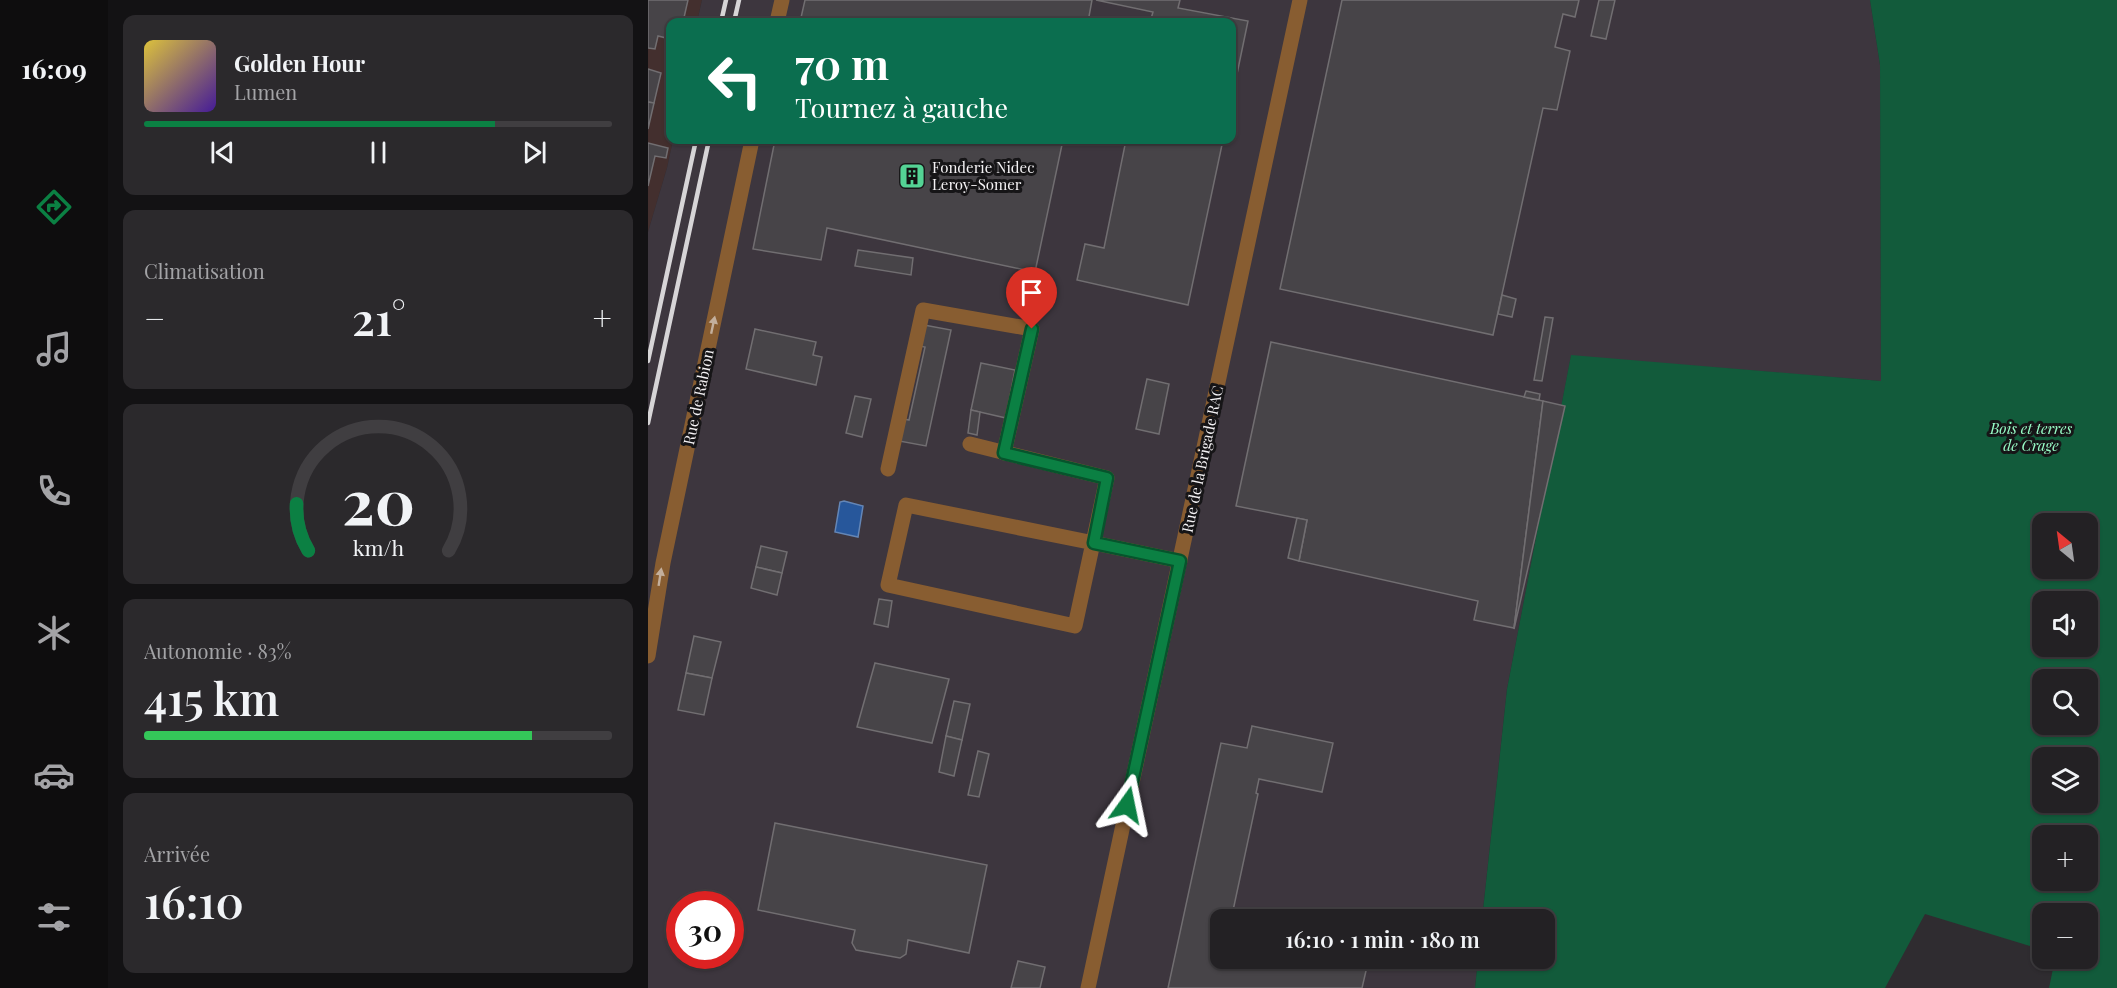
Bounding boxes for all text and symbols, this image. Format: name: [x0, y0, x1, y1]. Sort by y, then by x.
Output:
text: 70 m: [795, 35, 889, 91]
icon: left: [696, 42, 774, 120]
text: Golden Hour: [234, 48, 365, 78]
text: 16:09: [21, 50, 87, 86]
text: Lumen: [234, 78, 297, 105]
text: Tournez à gauche: [795, 89, 1008, 125]
icon: previous: [206, 136, 239, 169]
icon: pause: [362, 136, 395, 169]
icon: next: [518, 136, 551, 169]
place label: Fonderie Nidec Leroy-Somer: [932, 157, 1034, 194]
building icon: Fonderie Nidec Leroy-Somer: [897, 161, 927, 191]
icon: directions: [33, 186, 75, 228]
text: Climatisation: [144, 257, 265, 284]
pin: [1006, 267, 1057, 329]
icon: arrive: [1015, 276, 1048, 309]
text: 21°: [352, 287, 406, 347]
text: −: [144, 295, 165, 339]
text: +: [593, 295, 612, 339]
one-way arrow: [709, 315, 718, 334]
icon: music: [33, 328, 75, 370]
street label: Rue de Rabion: [678, 347, 718, 447]
street label: Rue de la Brigade RAC: [1177, 384, 1227, 534]
park label: Bois et terres de Crage: [1989, 418, 2072, 455]
text: 20: [342, 457, 414, 541]
icon: phone: [33, 470, 75, 512]
north arrow: [2032, 513, 2098, 579]
map controls: [2032, 513, 2098, 969]
text: km/h: [352, 533, 404, 561]
one-way arrow: [656, 568, 665, 587]
button: sound: [2032, 591, 2098, 657]
icon: climate: [33, 612, 75, 654]
text: Autonomie · 83%: [144, 637, 292, 664]
text: 415 km: [144, 667, 279, 727]
button: search: [2032, 669, 2098, 735]
button: layers: [2032, 747, 2098, 813]
icon: car: [33, 754, 75, 796]
position arrow: [1095, 773, 1159, 837]
button: +: [2032, 825, 2098, 891]
text: Arrivée: [144, 840, 210, 867]
text: 16:10: [144, 870, 244, 930]
speed limit sign: 30: [666, 891, 744, 969]
icon: filters: [33, 896, 75, 938]
button: −: [2032, 903, 2098, 969]
text: 16:10 · 1 min · 180 m: [1285, 924, 1480, 954]

